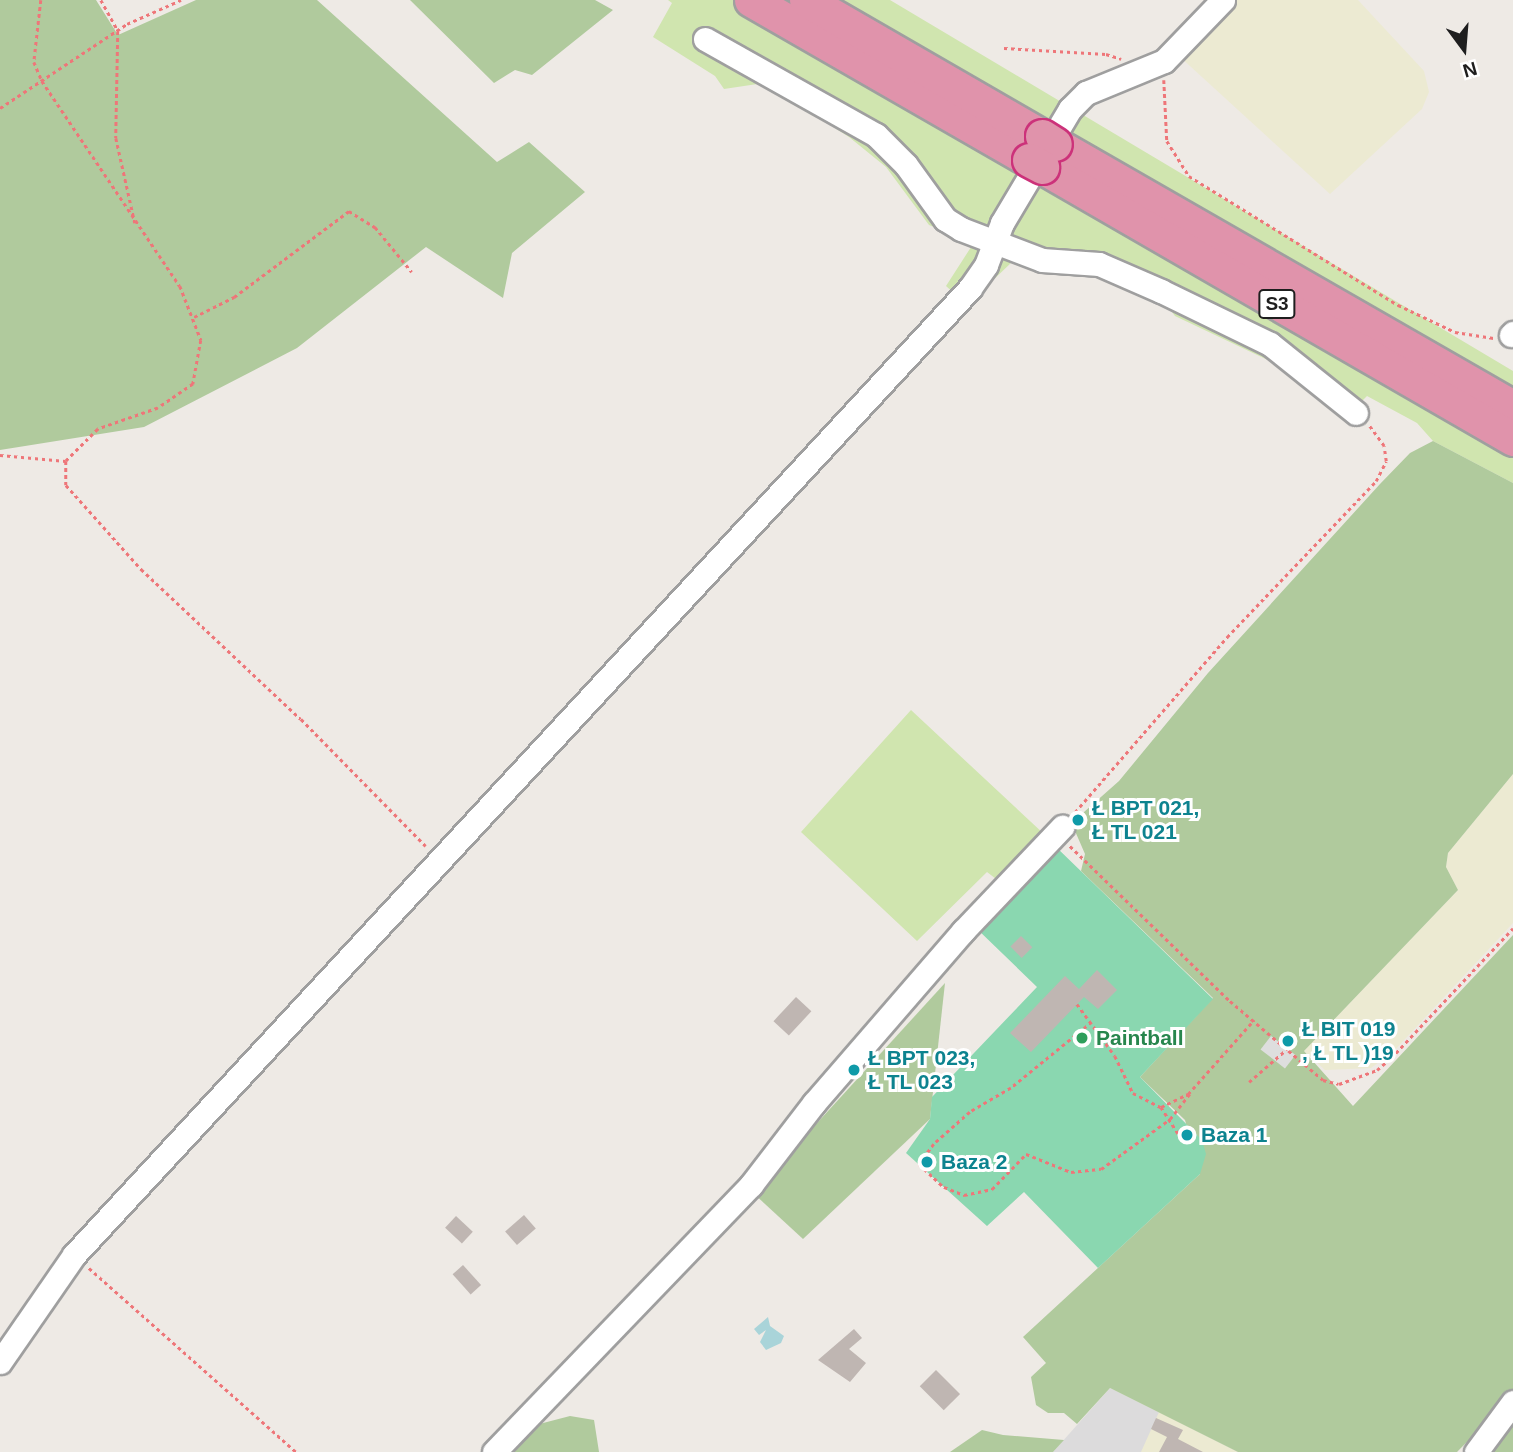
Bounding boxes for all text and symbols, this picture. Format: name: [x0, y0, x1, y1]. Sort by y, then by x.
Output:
north arrow: [1429, 14, 1499, 84]
text: N: [1460, 58, 1479, 82]
road number: S3: [1258, 288, 1296, 320]
place label: Ł BPT 021, Ł TL 021: [1092, 795, 1199, 845]
marker: Ł BPT 021, Ł TL 021: [1070, 812, 1086, 828]
place label: Ł BIT 019 , Ł TL )19: [1302, 1016, 1395, 1066]
place label: Paintball: [1096, 1025, 1184, 1051]
marker: Paintball: [1074, 1030, 1090, 1046]
marker: Ł BIT 019 , Ł TL )19: [1280, 1033, 1296, 1049]
place label: Ł BPT 023, Ł TL 023: [868, 1045, 975, 1095]
marker: Ł BPT 023, Ł TL 023: [846, 1062, 862, 1078]
place label: Baza 1: [1201, 1122, 1268, 1148]
marker: Baza 1: [1179, 1127, 1195, 1143]
place label: Baza 2: [941, 1149, 1008, 1175]
marker: Baza 2: [919, 1154, 935, 1170]

